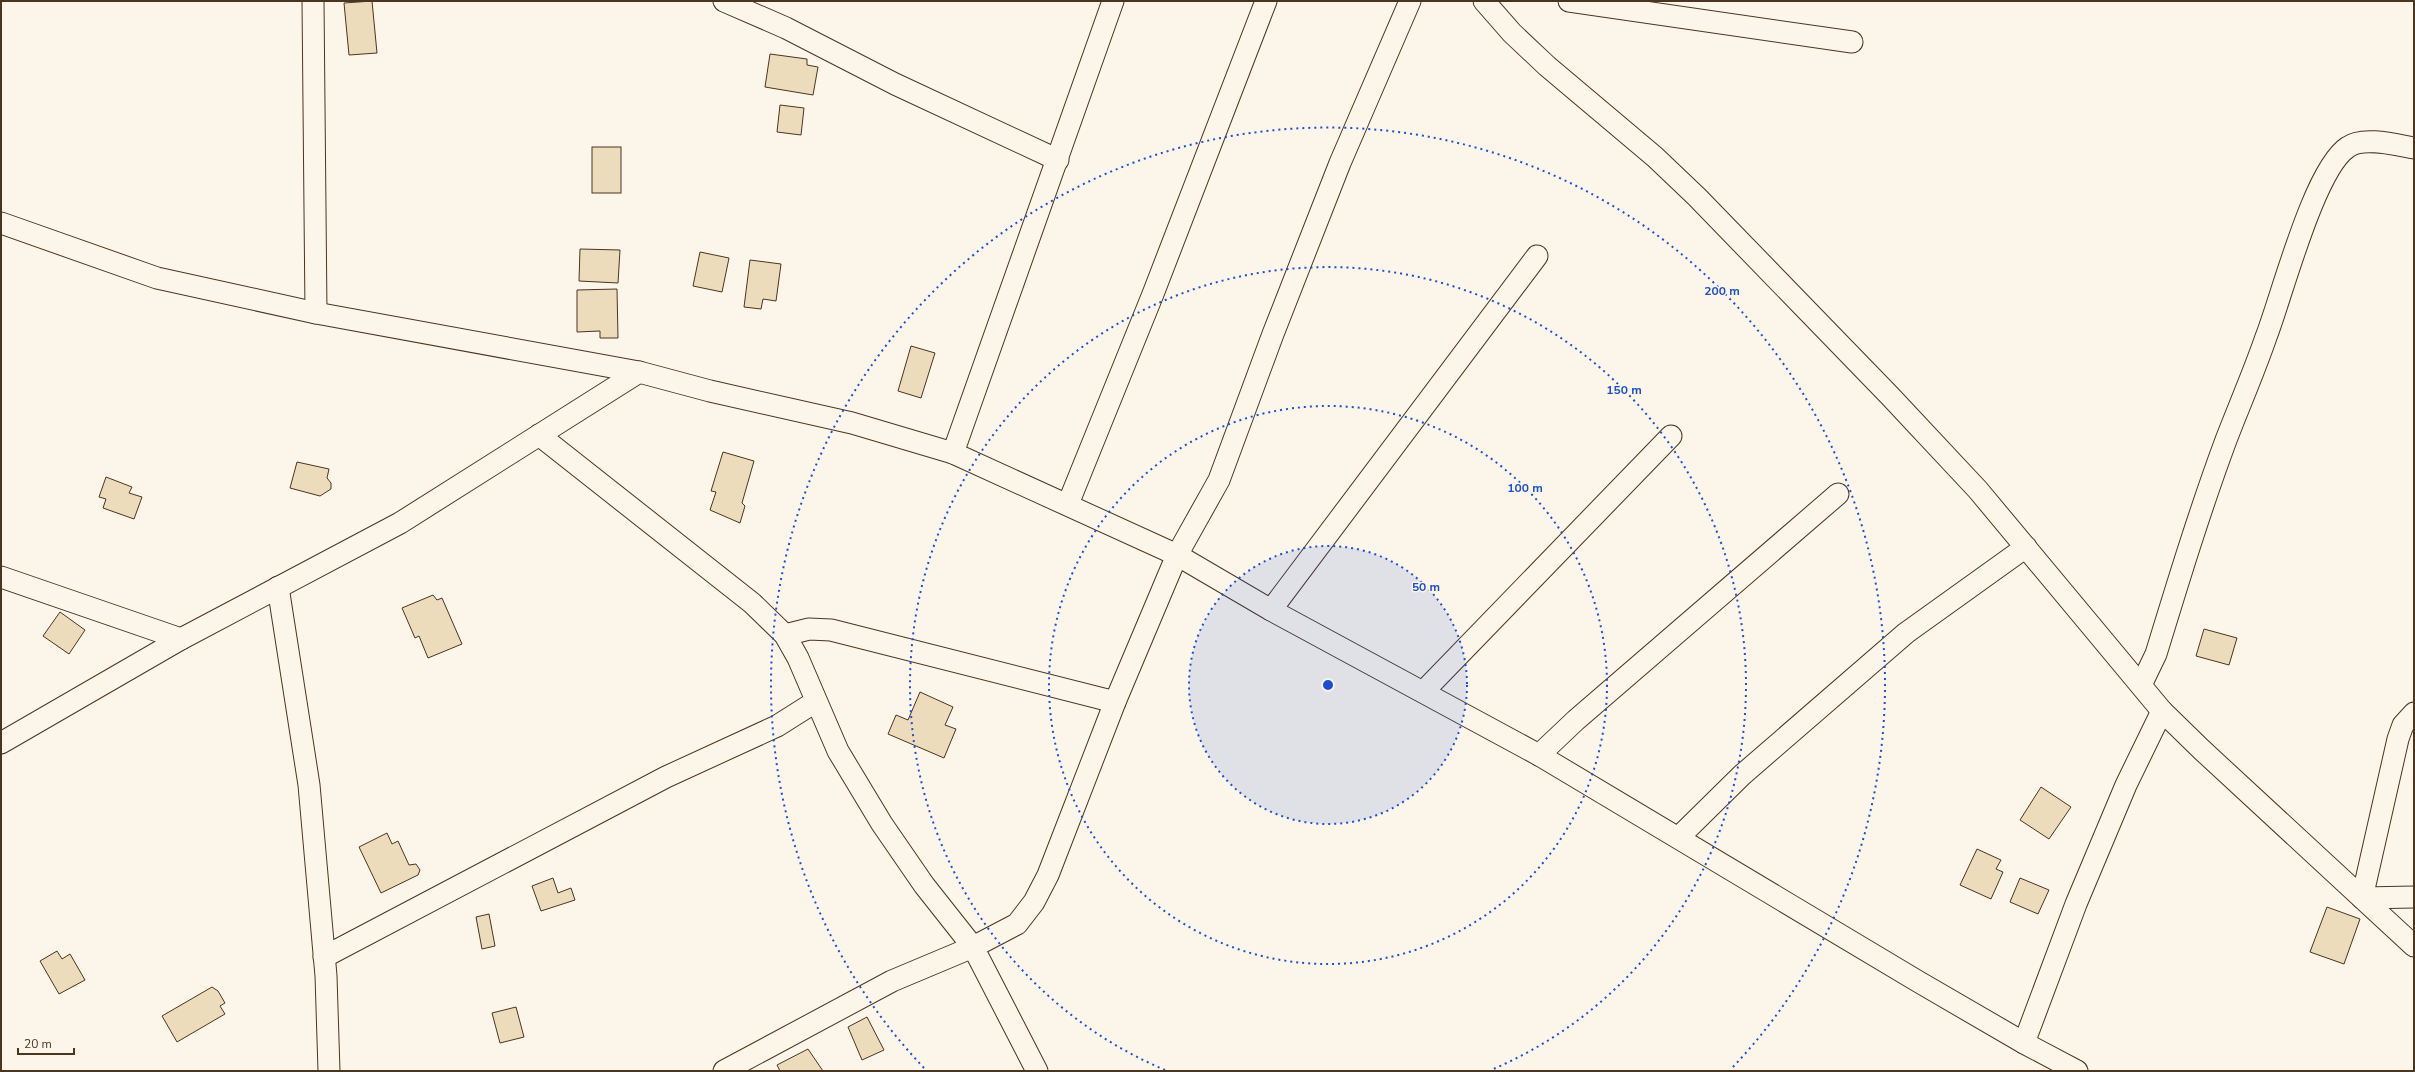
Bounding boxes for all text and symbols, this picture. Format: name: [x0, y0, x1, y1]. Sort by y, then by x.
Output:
text: 200 m: [1704, 283, 1740, 299]
text: 150 m: [1606, 382, 1642, 398]
text: 100 m: [1507, 480, 1543, 496]
text: 50 m: [1412, 579, 1440, 595]
centre of rings: [1321, 678, 1335, 692]
scale bar: [18, 1030, 74, 1056]
text: 20 m: [24, 1036, 52, 1052]

